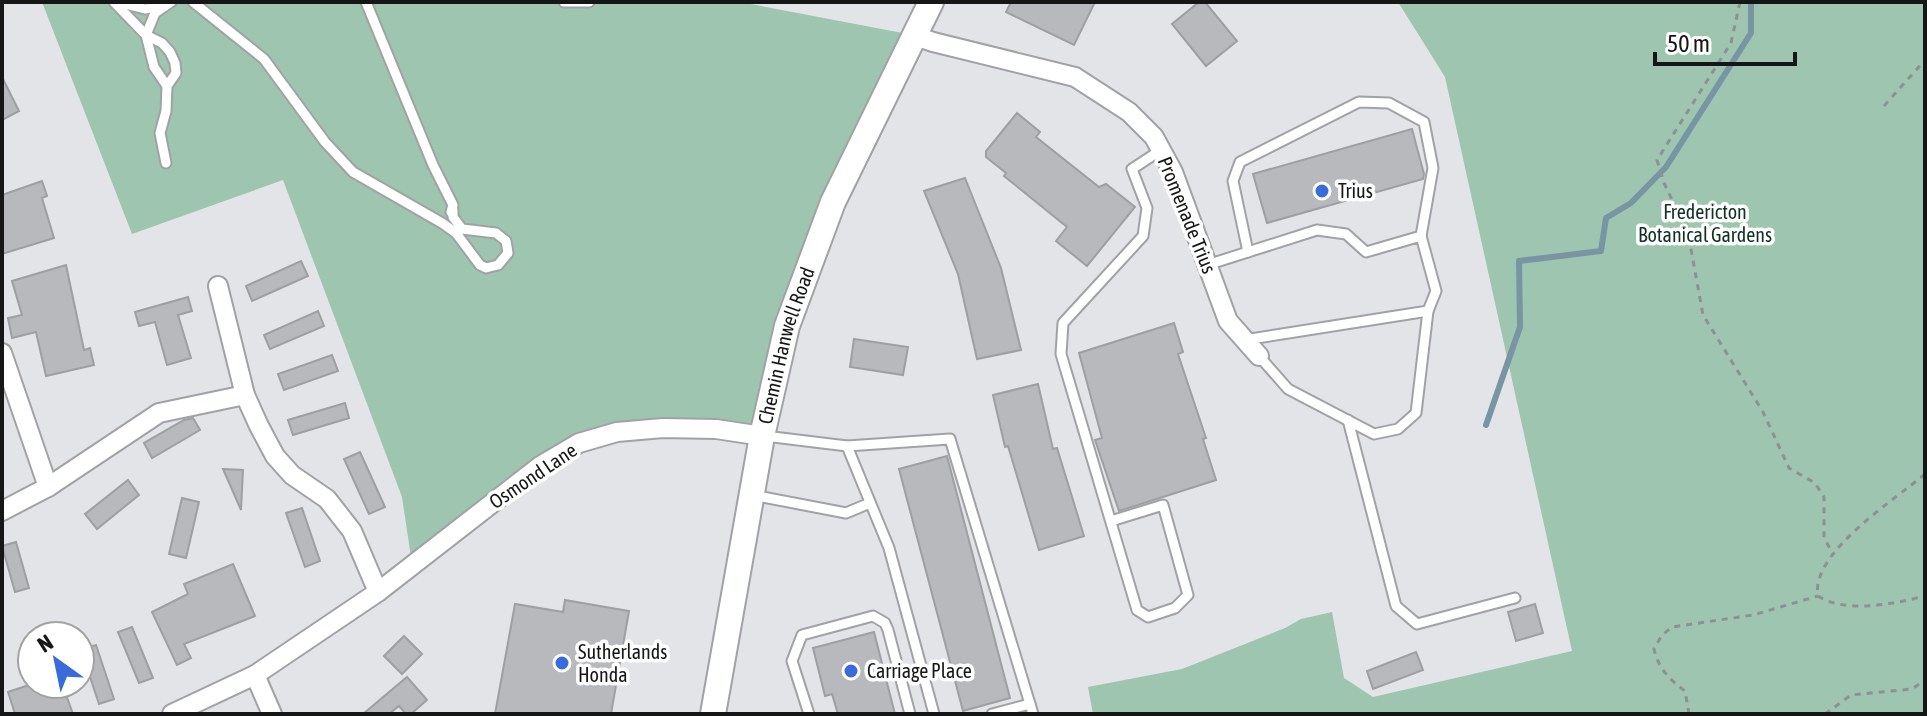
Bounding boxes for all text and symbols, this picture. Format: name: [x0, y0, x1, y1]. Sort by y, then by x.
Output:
scale bar: [1655, 16, 1795, 66]
text: 50 m: [1667, 30, 1710, 57]
street label: Promenade Trius: [1154, 153, 1221, 276]
place label: Trius: [1338, 179, 1373, 202]
marker: Trius: [1313, 182, 1331, 200]
park label: Fredericton Botanical Gardens: [1638, 200, 1772, 246]
street label: Chemin Hanwell Road: [753, 264, 819, 426]
street label: Osmond Lane: [485, 438, 581, 513]
north arrow: [16, 620, 96, 700]
text: N: [33, 629, 58, 658]
place label: Sutherlands Honda: [578, 640, 667, 686]
marker: Sutherlands Honda: [553, 654, 571, 672]
place label: Carriage Place: [867, 659, 972, 682]
marker: Carriage Place: [842, 662, 860, 680]

